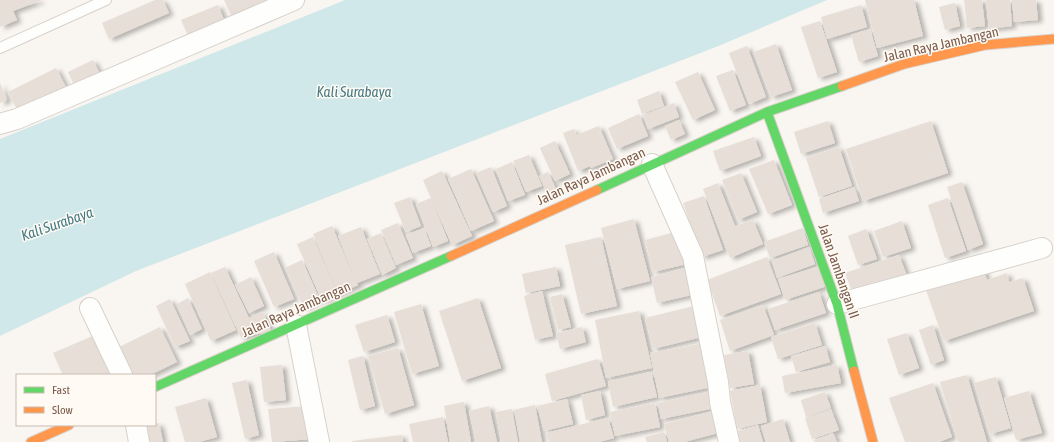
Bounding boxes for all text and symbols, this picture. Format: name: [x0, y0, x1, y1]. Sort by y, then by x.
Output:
street label: Jalan Raya Jambangan: [882, 23, 1000, 65]
water label: Kali Surabaya: [316, 83, 392, 100]
street label: Jalan Raya Jambangan: [534, 144, 648, 208]
water label: Kali Surabaya: [19, 203, 95, 244]
street label: Jalan Jambangan II: [815, 222, 863, 320]
street label: Jalan Raya Jambangan: [239, 278, 353, 340]
legend: [16, 374, 156, 426]
text: Fast: [52, 383, 70, 397]
text: Slow: [52, 403, 73, 417]

